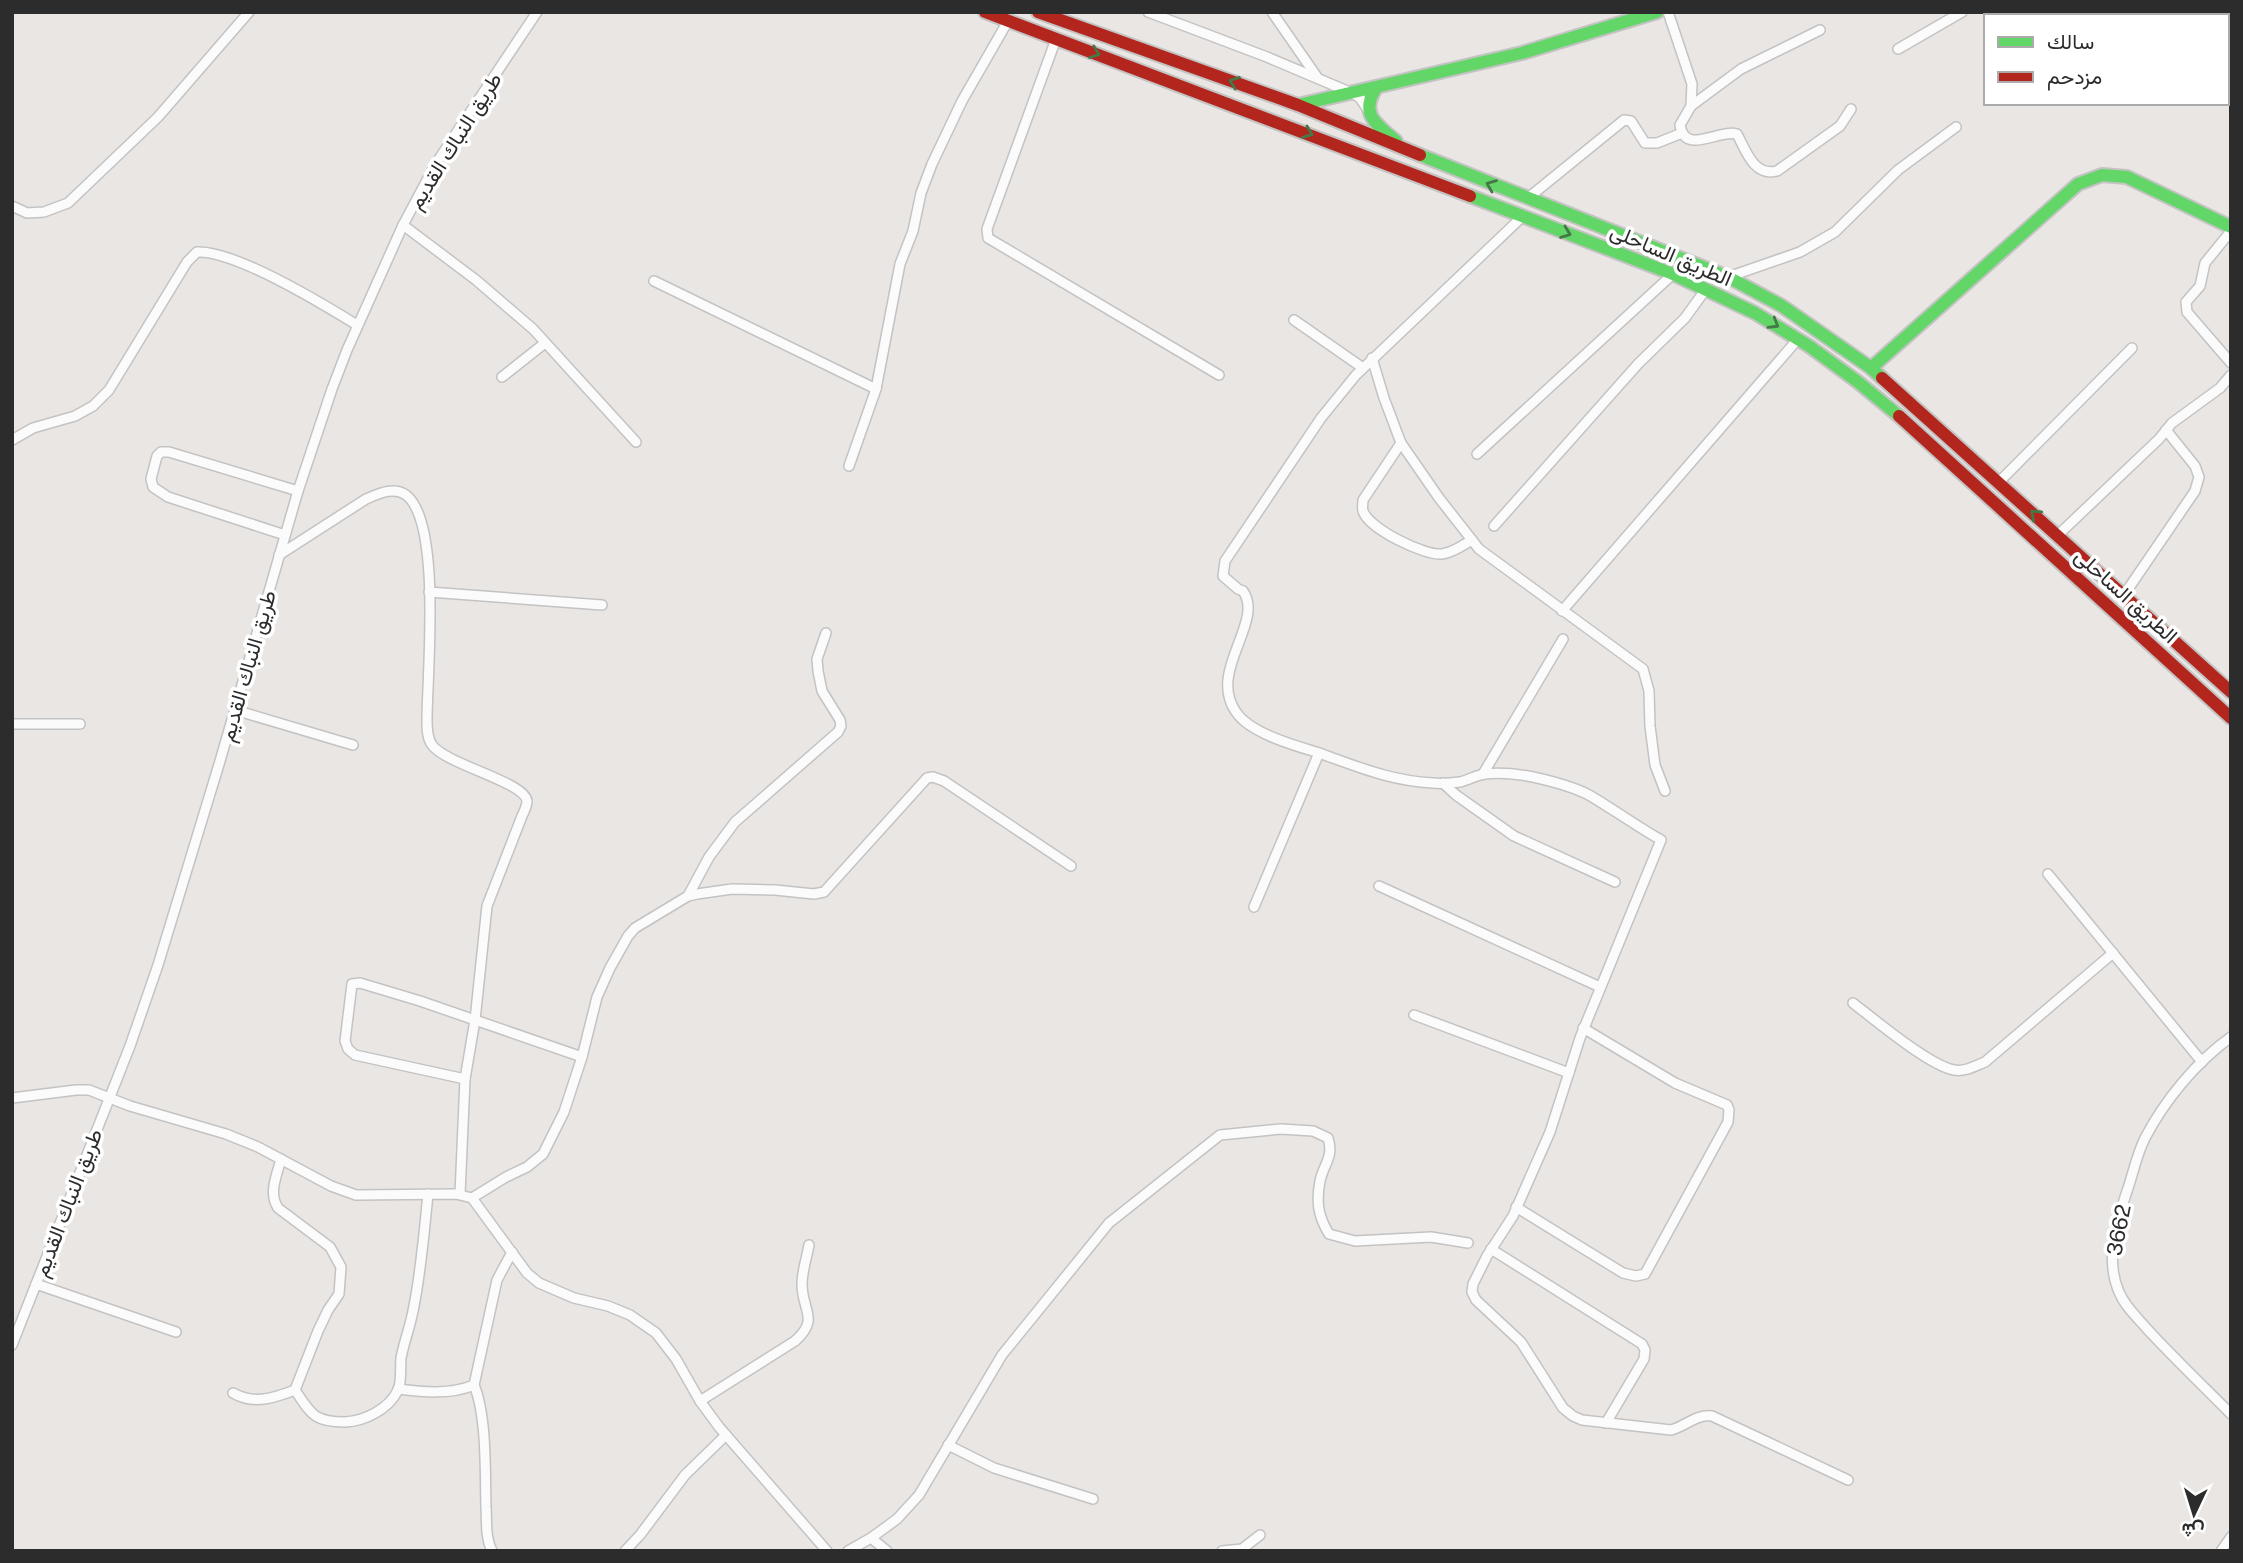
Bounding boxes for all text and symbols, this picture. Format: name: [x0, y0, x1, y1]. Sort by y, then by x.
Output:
legend: [1984, 14, 2229, 105]
text: سالك: [2047, 29, 2094, 54]
one-way arrow: [1089, 45, 1101, 59]
text: مزدحم: [2047, 64, 2102, 91]
street label: طريق النباك القديم: [403, 68, 508, 215]
one-way arrow: [1229, 77, 1241, 91]
one-way arrow: [1301, 125, 1313, 139]
one-way arrow: [1486, 179, 1498, 193]
street label: الطريق الساحلى: [1606, 218, 1736, 292]
one-way arrow: [1559, 224, 1571, 238]
one-way arrow: [1766, 316, 1779, 329]
one-way arrow: [2031, 510, 2044, 522]
street label: الطريق الساحلى: [2069, 543, 2183, 649]
street label: طريق النباك القديم: [214, 587, 283, 745]
street label: طريق النباك القديم: [28, 1125, 109, 1281]
street label: 3662: [2101, 1202, 2136, 1258]
north arrow: [2159, 1479, 2229, 1549]
text: ش: [2180, 1518, 2205, 1543]

